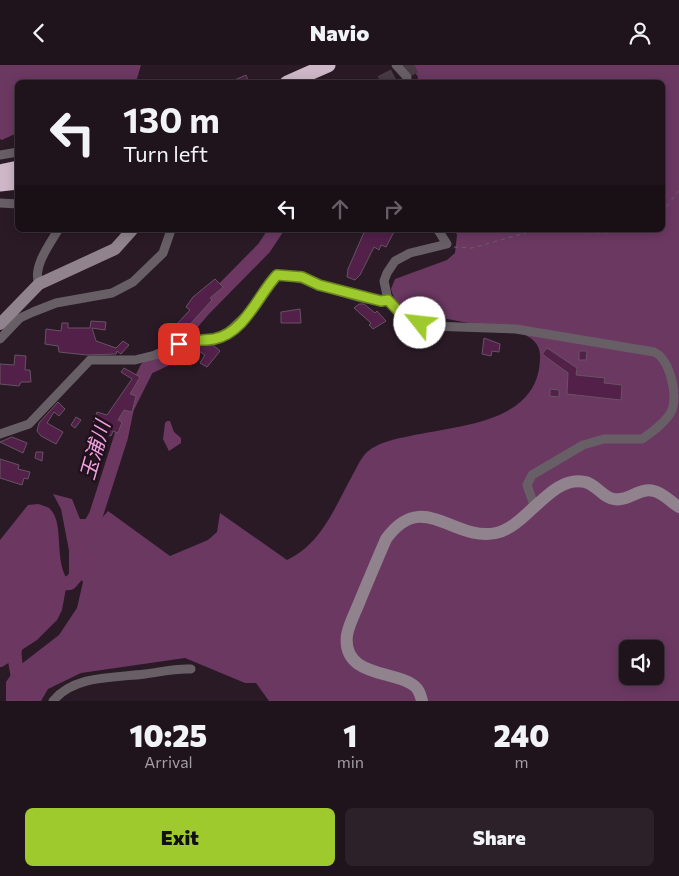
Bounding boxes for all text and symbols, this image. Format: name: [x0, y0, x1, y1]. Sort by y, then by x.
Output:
icon: back: [25, 19, 53, 47]
text: Navio: [310, 19, 369, 46]
icon: person: [626, 19, 654, 47]
text: 130 m: [123, 97, 220, 140]
icon: left: [40, 100, 105, 165]
text: Turn left: [123, 140, 208, 167]
icon: left: [273, 195, 301, 223]
icon: ahead: [326, 195, 354, 223]
icon: right: [379, 195, 407, 223]
position arrow: [393, 296, 445, 348]
pin: [158, 323, 200, 365]
icon: arrive: [165, 330, 193, 358]
water label: 玉浦川: [74, 416, 114, 482]
map controls: [619, 640, 664, 685]
button: sound: [619, 640, 664, 685]
text: 10:25: [130, 716, 207, 753]
text: 1: [343, 716, 357, 753]
text: 240: [494, 716, 549, 753]
text: Arrival: [144, 752, 193, 771]
text: min: [337, 752, 364, 771]
text: m: [514, 752, 528, 771]
button: Exit: [25, 808, 335, 866]
button: Share: [345, 808, 654, 866]

